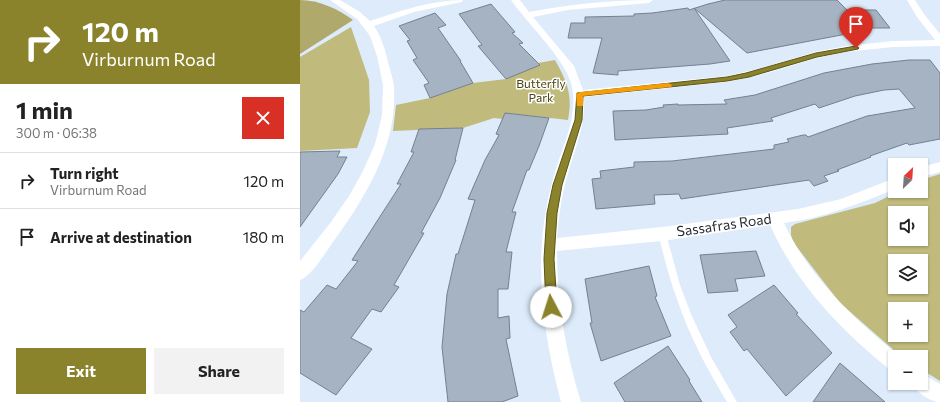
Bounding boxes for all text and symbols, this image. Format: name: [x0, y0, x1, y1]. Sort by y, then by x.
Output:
pin: [839, 7.0, 873, 48]
icon: arrive: [845, 13, 867, 35]
text: 120 m: [82, 14, 159, 48]
icon: right: [16, 16, 68, 68]
text: Virburnum Road: [82, 48, 216, 70]
park label: Butterfly Park: [516, 76, 566, 104]
text: 1 min: [16, 95, 73, 124]
button: close: [242, 97, 284, 139]
text: 300 m · 06:38: [16, 125, 97, 141]
north arrow: [888, 158, 928, 198]
map controls: [888, 158, 928, 390]
text: Turn right: [50, 164, 119, 182]
icon: right: [16, 170, 38, 192]
text: 120 m: [244, 172, 284, 190]
text: Virburnum Road: [50, 182, 147, 198]
button: sound: [888, 206, 928, 246]
street label: Sassafras Road: [675, 209, 772, 240]
icon: arrive: [16, 226, 38, 248]
text: Arrive at destination: [50, 228, 192, 246]
text: 180 m: [243, 228, 284, 246]
button: layers: [888, 254, 928, 294]
position arrow: [530, 286, 572, 328]
button: +: [888, 302, 928, 342]
button: Exit: [16, 348, 146, 394]
button: Share: [154, 348, 284, 394]
button: −: [888, 350, 928, 390]

